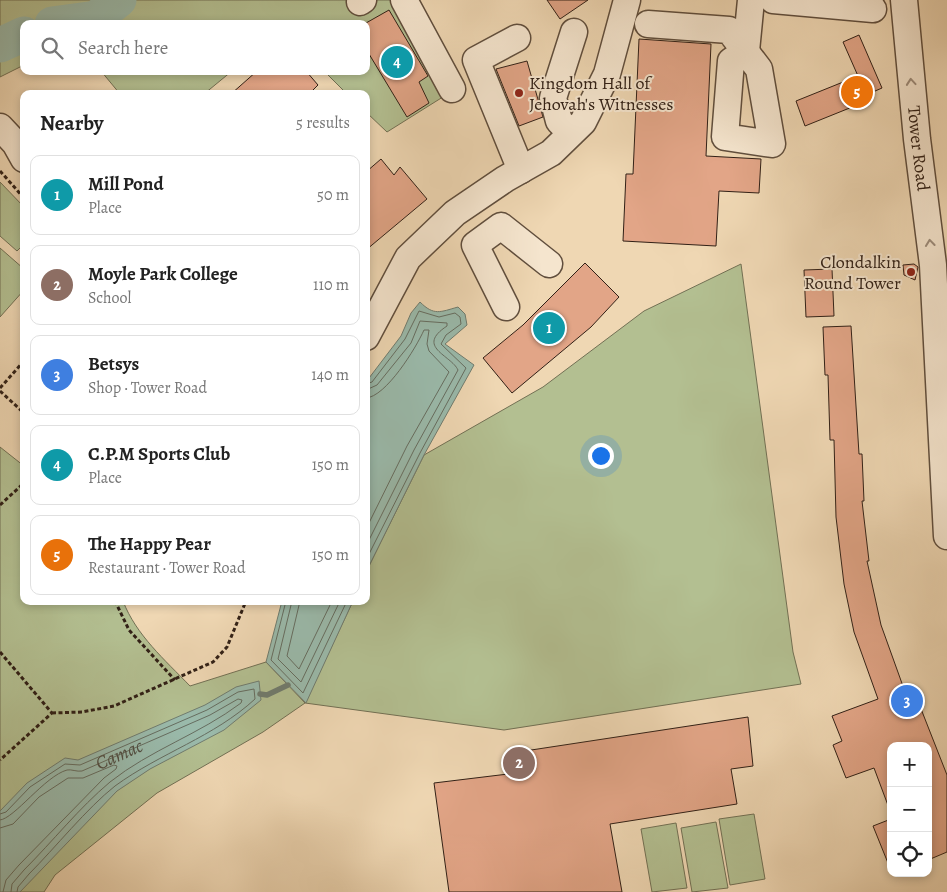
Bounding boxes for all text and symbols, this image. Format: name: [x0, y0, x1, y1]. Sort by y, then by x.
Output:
search box: [20, 20, 370, 75]
icon: search: [38, 34, 66, 62]
text: Search here: [78, 35, 168, 61]
pin: 4: [381, 43, 413, 81]
place label: Kingdom Hall of Jehovah's Witnesses: [529, 71, 674, 116]
pin: 5: [841, 73, 873, 111]
one-way arrow: [906, 78, 917, 86]
marker: Kingdom Hall of Jehovah's Witnesses: [513, 87, 525, 99]
street label: Tower Road: [902, 104, 936, 193]
text: Nearby: [40, 109, 103, 137]
text: 5 results: [296, 112, 350, 134]
text: Mill Pond: [88, 171, 164, 197]
text: 1: [54, 184, 60, 206]
text: 50 m: [317, 184, 349, 206]
text: Place: [88, 197, 122, 219]
one-way arrow: [925, 239, 936, 247]
place label: Clondalkin Round Tower: [804, 250, 901, 295]
text: Moyle Park College: [88, 261, 238, 287]
marker: Clondalkin Round Tower: [905, 266, 917, 278]
text: 2: [53, 274, 61, 296]
text: 110 m: [313, 274, 349, 296]
text: School: [88, 287, 131, 309]
pin: 1: [533, 309, 565, 347]
text: Betsys: [88, 351, 139, 377]
text: 3: [54, 364, 60, 386]
text: 140 m: [311, 364, 349, 386]
text: Shop · Tower Road: [88, 377, 207, 399]
text: C.P.M Sports Club: [88, 441, 230, 467]
your location: [588, 443, 614, 469]
text: 4: [53, 454, 61, 476]
text: 150 m: [312, 454, 349, 476]
text: Place: [88, 467, 122, 489]
text: The Happy Pear: [88, 531, 211, 557]
text: 5: [54, 544, 60, 566]
text: 150 m: [312, 544, 349, 566]
text: Restaurant · Tower Road: [88, 557, 246, 579]
pin: 3: [891, 682, 923, 720]
water label: Camac: [91, 733, 147, 777]
map controls: [887, 742, 932, 877]
button: +: [887, 742, 932, 787]
pin: 2: [503, 744, 535, 782]
button: −: [887, 787, 932, 832]
button: locate: [887, 832, 932, 877]

